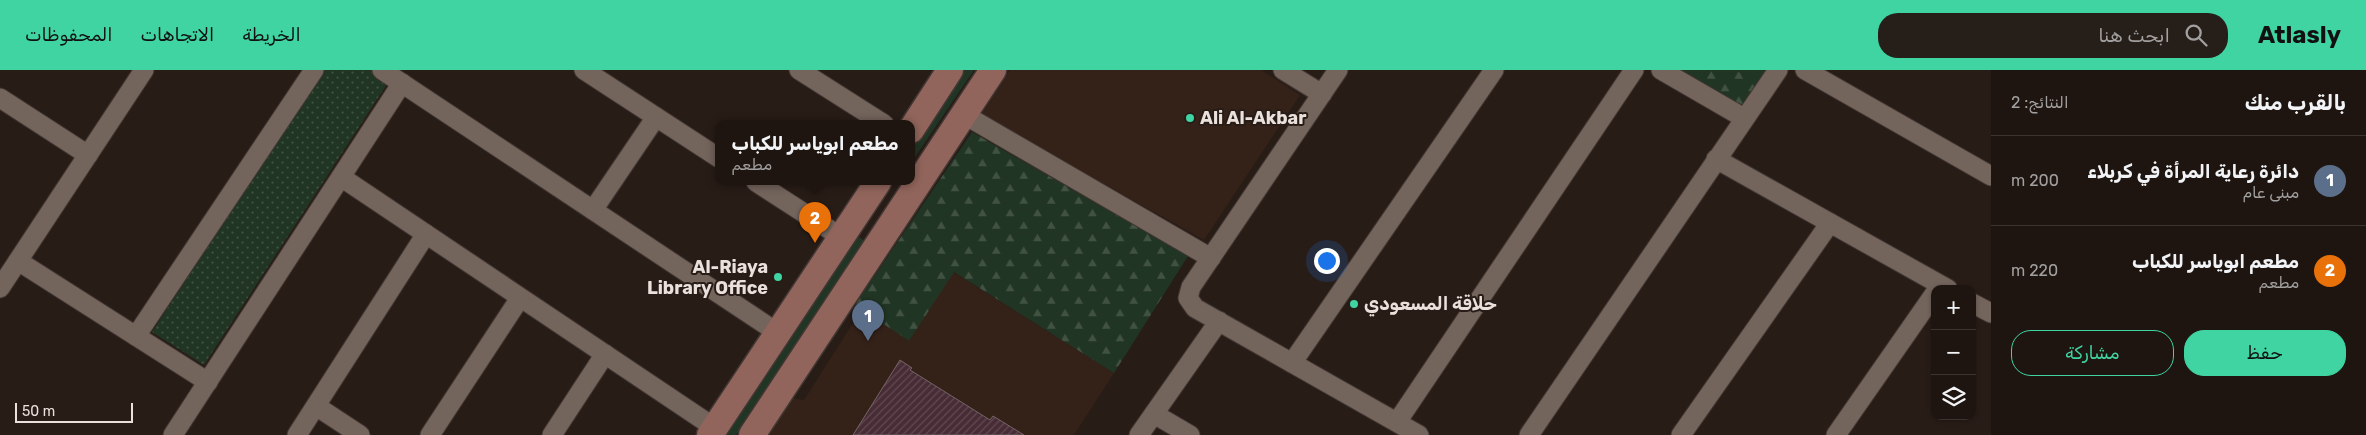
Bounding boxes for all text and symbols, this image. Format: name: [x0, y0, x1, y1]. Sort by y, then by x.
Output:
search box: [1878, 13, 2228, 58]
icon: search: [2182, 21, 2210, 49]
text: Atlasly: [2258, 21, 2341, 49]
text: المحفوظات: [25, 24, 112, 46]
text: الاتجاهات: [140, 24, 214, 46]
text: الخريطة: [242, 24, 301, 46]
text: ابحث هنا: [2098, 24, 2170, 47]
text: بالقرب منك: [2245, 90, 2346, 115]
text: النتائج: 2: [2011, 93, 2069, 112]
place label: Ali Al-Akbar: [1200, 107, 1306, 129]
marker: Ali Al-Akbar: [1184, 112, 1196, 124]
popup: [715, 120, 915, 185]
text: مطعم ابوياسر للكباب: [731, 132, 899, 155]
text: مطعم: [731, 155, 772, 174]
text: دائرة رعاية المرأة في كربلاء: [2087, 160, 2299, 183]
text: 200 m: [2011, 171, 2059, 190]
text: 1: [2326, 171, 2334, 190]
text: مبنى عام: [2243, 183, 2299, 202]
pin: 2: [799, 202, 831, 243]
your location: [1314, 248, 1340, 274]
text: مطعم ابوياسر للكباب: [2132, 250, 2299, 273]
place label: Al-Riaya Library Office: [647, 256, 768, 299]
text: 220 m: [2011, 261, 2058, 280]
text: 2: [2325, 261, 2335, 280]
marker: Al-Riaya Library Office: [772, 271, 784, 283]
text: مطعم: [2258, 273, 2299, 292]
map controls: [1931, 285, 1976, 420]
button: +: [1931, 285, 1976, 330]
place label: حلاقة المسعودي: [1364, 293, 1497, 317]
marker: حلاقة المسعودي: [1348, 298, 1360, 310]
pin: 1: [852, 300, 884, 341]
button: −: [1931, 330, 1976, 375]
button: مشاركة: [2011, 330, 2174, 376]
button: حفظ: [2184, 330, 2346, 376]
button: layers: [1931, 375, 1976, 420]
scale bar: [15, 400, 132, 423]
text: 50 m: [22, 403, 55, 420]

